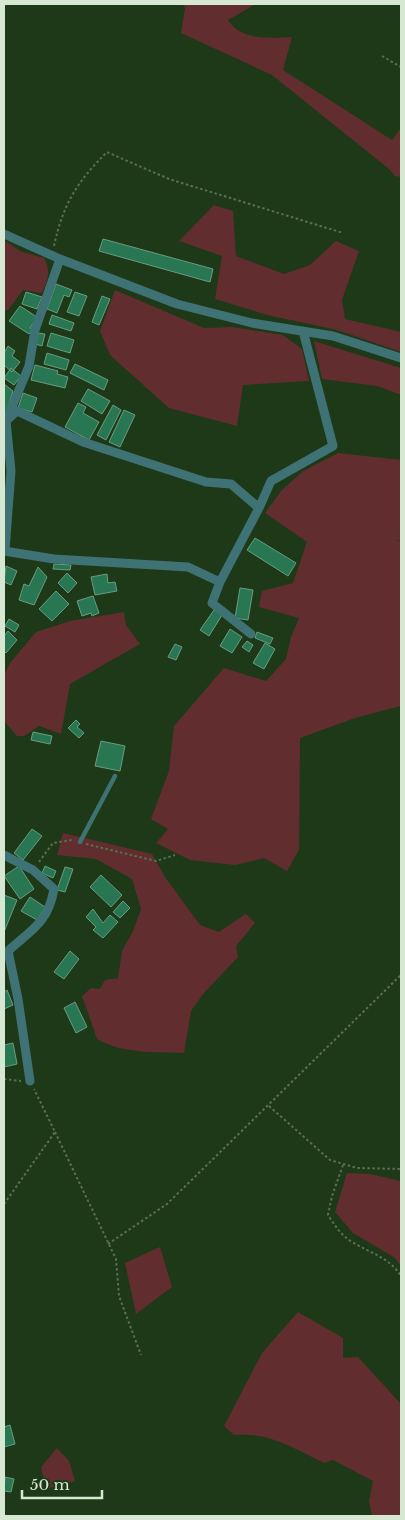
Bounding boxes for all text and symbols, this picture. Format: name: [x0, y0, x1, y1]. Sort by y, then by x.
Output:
scale bar: [22, 1468, 102, 1500]
text: 50 m: [30, 1475, 70, 1494]

